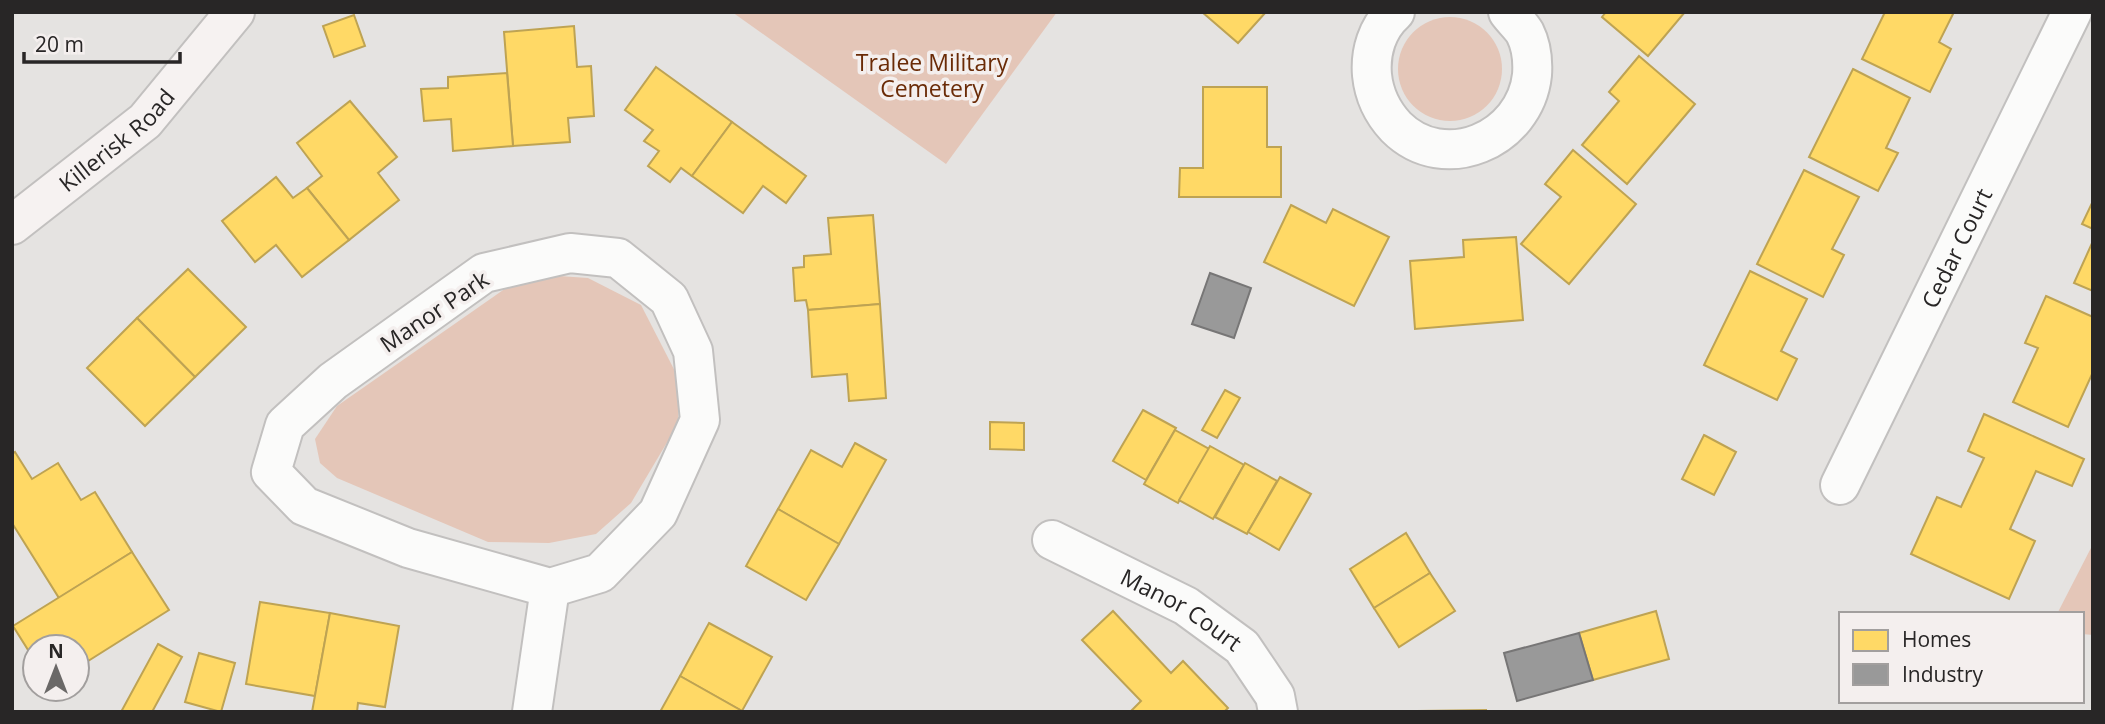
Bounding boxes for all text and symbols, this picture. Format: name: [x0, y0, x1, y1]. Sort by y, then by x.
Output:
scale bar: [24, 21, 180, 65]
text: 20 m: [35, 30, 84, 58]
park label: Tralee Military Cemetery: [856, 46, 1009, 104]
street label: Killerisk Road: [52, 82, 182, 199]
street label: Cedar Court: [1913, 183, 1999, 313]
street label: Manor Park: [373, 263, 495, 359]
street label: Manor Court: [1115, 560, 1249, 658]
legend: [1839, 612, 2084, 703]
text: Homes: [1902, 625, 1971, 653]
north arrow: [21, 633, 91, 703]
text: N: [48, 638, 64, 664]
text: Industry: [1902, 660, 1984, 688]

